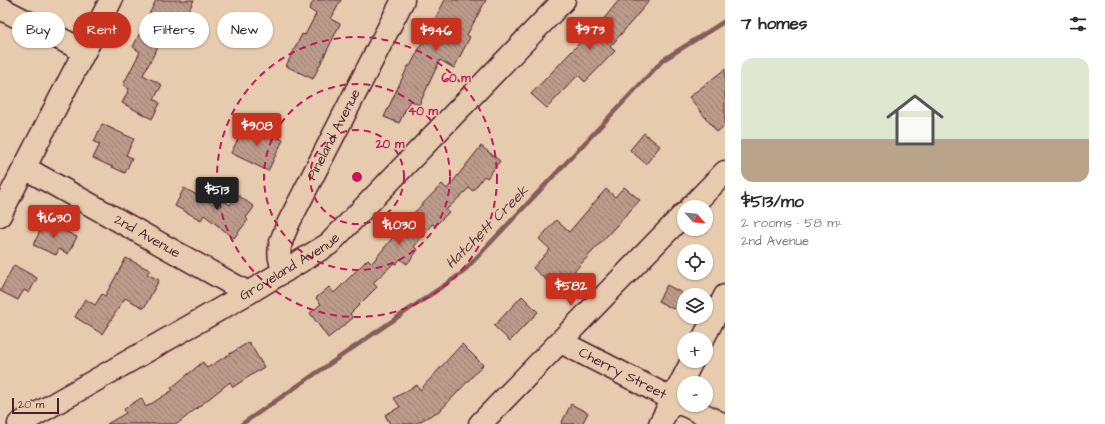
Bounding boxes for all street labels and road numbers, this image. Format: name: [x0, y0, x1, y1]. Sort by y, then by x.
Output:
street label: Pineland Avenue: [302, 85, 366, 184]
street label: 2nd Avenue: [110, 210, 184, 263]
street label: Groveland Avenue: [236, 228, 345, 306]
street label: Cherry Street: [575, 343, 670, 404]

